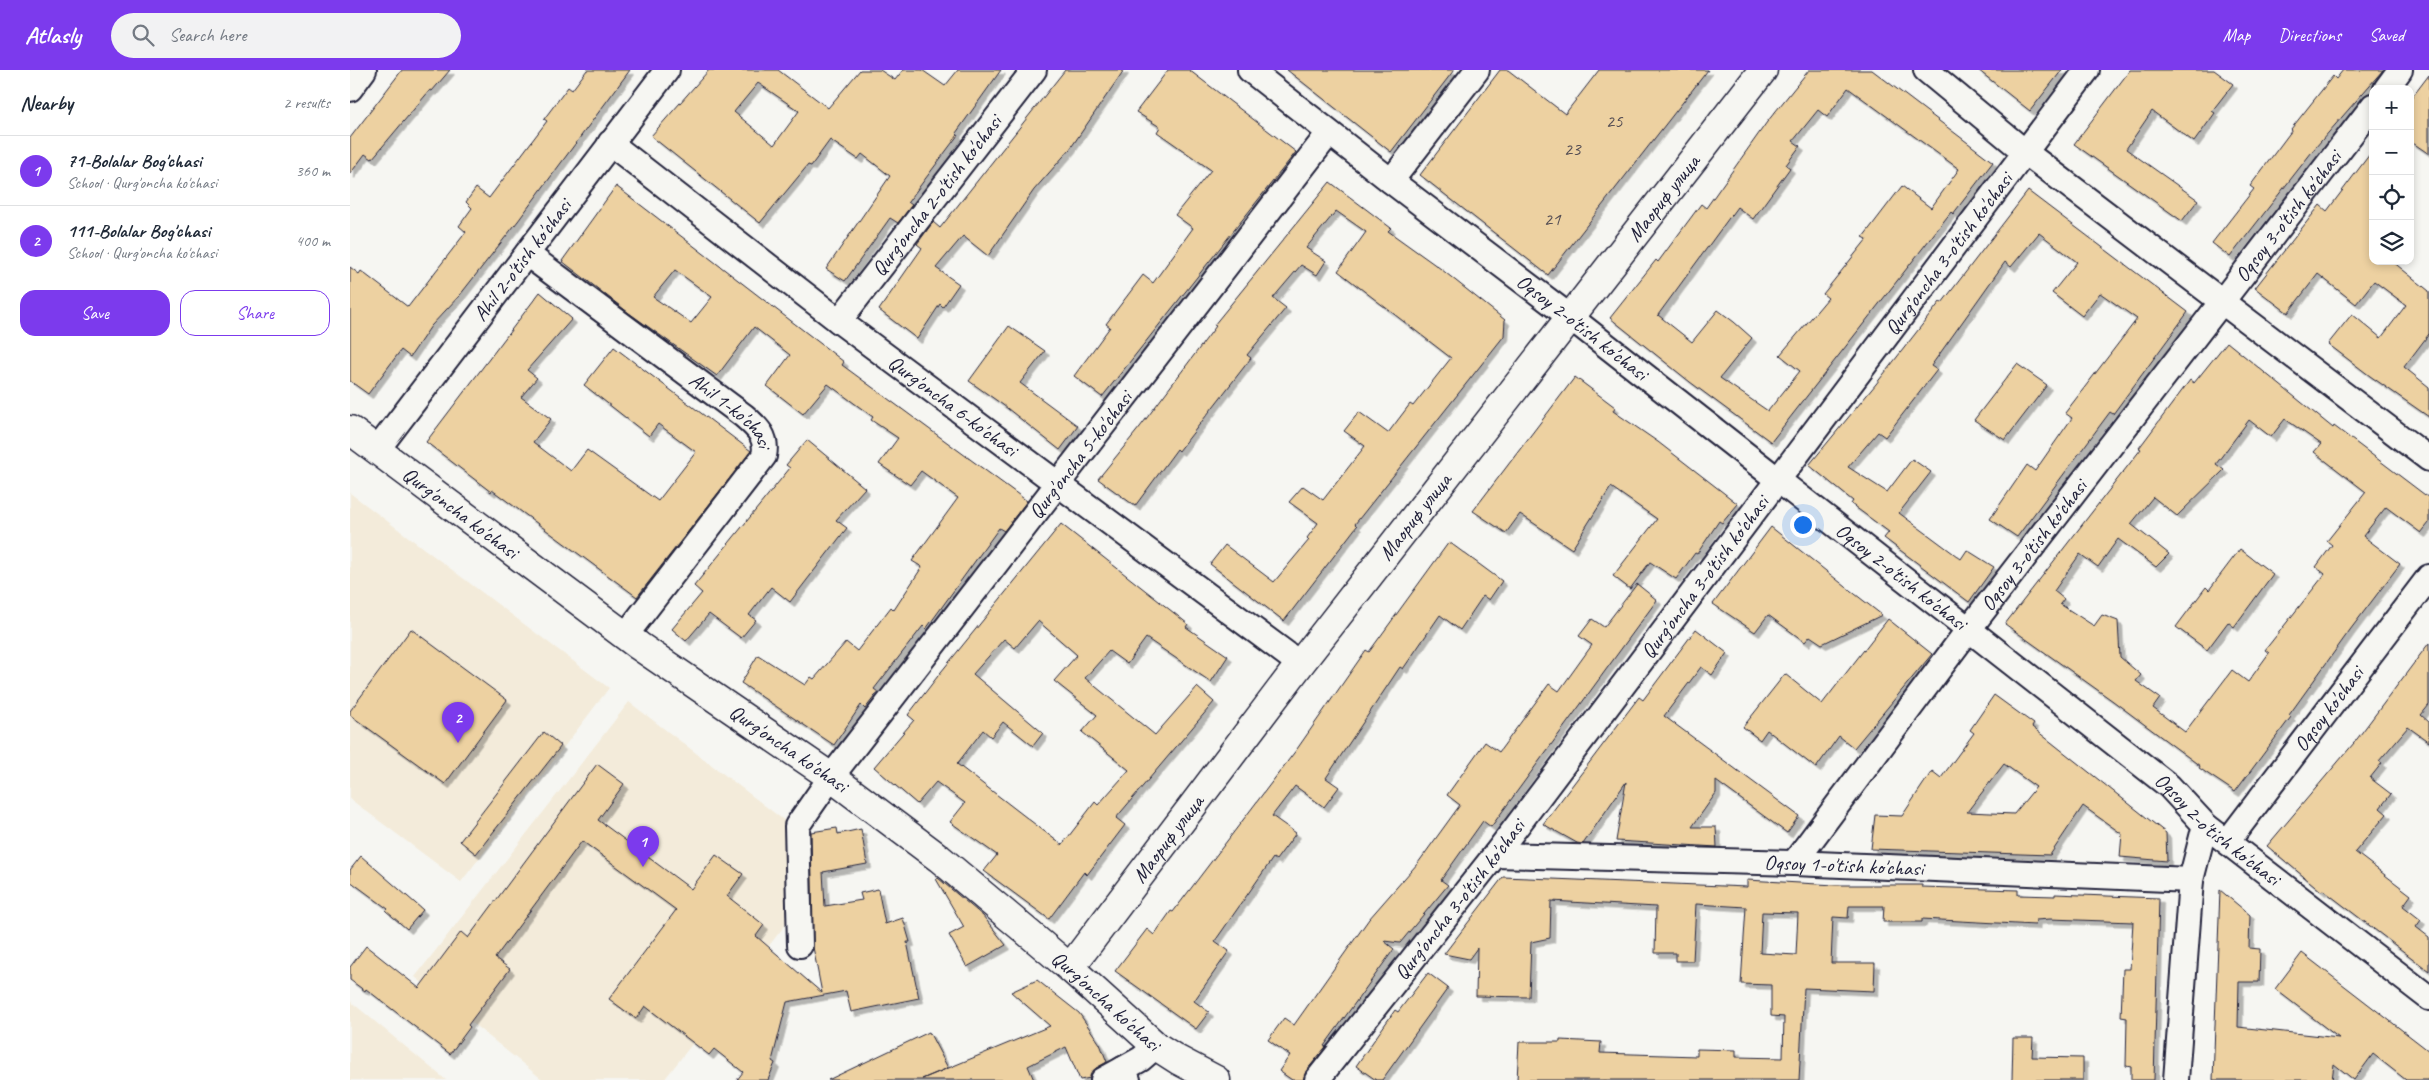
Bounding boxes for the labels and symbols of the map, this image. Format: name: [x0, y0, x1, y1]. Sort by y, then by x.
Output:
street label: Qurg'oncha 2-o'tish ko'chasi: [866, 107, 1009, 281]
house number: 25: [1605, 109, 1624, 133]
house number: 23: [1563, 137, 1582, 161]
street label: Oqsoy 3-o'tish ko'chasi: [2229, 143, 2349, 287]
street label: Маориф улица: [1621, 147, 1707, 247]
street label: Qurg'oncha 3-o'tish ko'chasi: [1879, 165, 2020, 340]
street label: Ahil 2-o'tish ko'chasi: [467, 191, 579, 326]
house number: 21: [1543, 207, 1562, 231]
street label: Oqsoy 2-o'tish ko'chasi: [1511, 268, 1656, 388]
street label: Qurg'oncha 6-ko'chasi: [883, 349, 1025, 464]
street label: Ahil 1-ko'chasi: [684, 367, 778, 452]
street label: Qurg'oncha 5-ko'chasi: [1023, 383, 1140, 524]
street label: Qurg'oncha ko'chasi: [397, 461, 526, 566]
street label: Маориф улица: [1373, 466, 1458, 565]
street label: Oqsoy 3-o'tish ko'chasi: [1975, 472, 2095, 616]
street label: Qurg'oncha 3-o'tish ko'chasi: [1635, 488, 1776, 664]
your location: [1790, 512, 1816, 538]
street label: Oqsoy 2-o'tish ko'chasi: [1831, 517, 1974, 638]
street label: Oqsoy ko'chasi: [2288, 659, 2371, 757]
street label: Qurg'oncha ko'chasi: [724, 698, 855, 800]
pin: 2: [442, 702, 474, 743]
street label: Oqsoy 2-o'tish ko'chasi: [2149, 767, 2288, 893]
street label: Маориф улица: [1126, 788, 1211, 888]
street label: Qurg'oncha 3-o'tish ko'chasi: [1388, 811, 1532, 985]
pin: 1: [627, 826, 659, 867]
street label: Oqsoy 1-o'tish ko'chasi: [1764, 849, 1927, 882]
street label: Qurg'oncha ko'chasi: [1046, 945, 1168, 1059]

